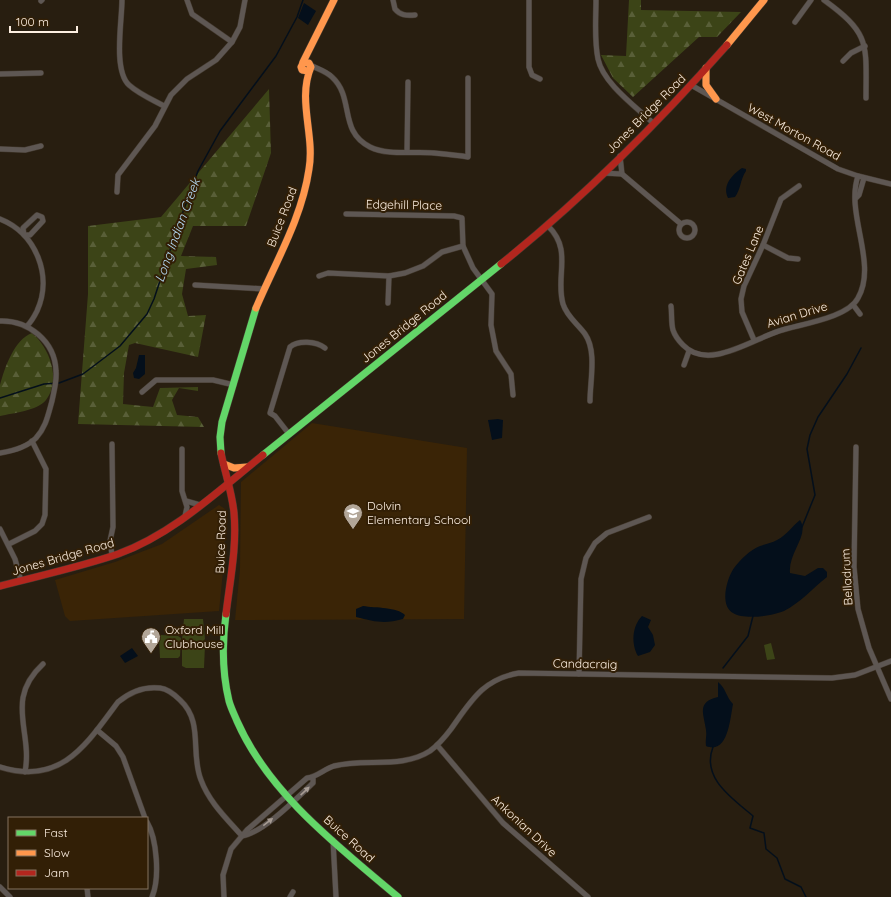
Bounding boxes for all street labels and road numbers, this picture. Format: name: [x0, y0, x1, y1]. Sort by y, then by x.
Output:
street label: Jones Bridge Road: [603, 71, 688, 156]
street label: West Morton Road: [745, 100, 843, 163]
street label: Buice Road: [263, 185, 300, 249]
street label: Edgehill Place: [366, 196, 443, 213]
street label: Gates Lane: [728, 223, 767, 287]
street label: Jones Bridge Road: [358, 287, 450, 366]
street label: Avian Drive: [765, 298, 829, 331]
street label: Buice Road: [212, 510, 229, 574]
street label: Jones Bridge Road: [10, 535, 116, 578]
street label: Belladrum: [838, 548, 855, 606]
street label: Candacraig: [553, 655, 617, 672]
street label: Ankonian Drive: [489, 792, 560, 860]
street label: Buice Road: [321, 812, 378, 865]

